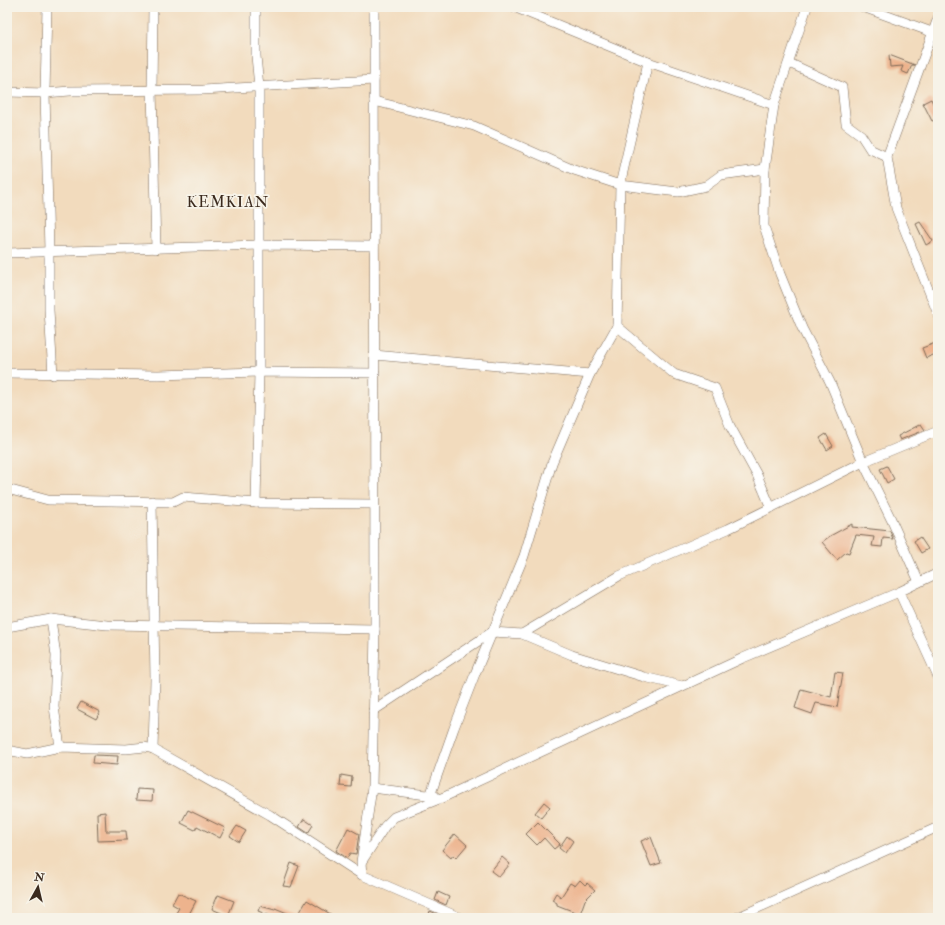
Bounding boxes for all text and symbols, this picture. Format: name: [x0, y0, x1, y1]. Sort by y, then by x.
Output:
district label: KEMKIAN: [187, 193, 269, 212]
north arrow: [18, 867, 58, 907]
text: N: [33, 870, 46, 885]

